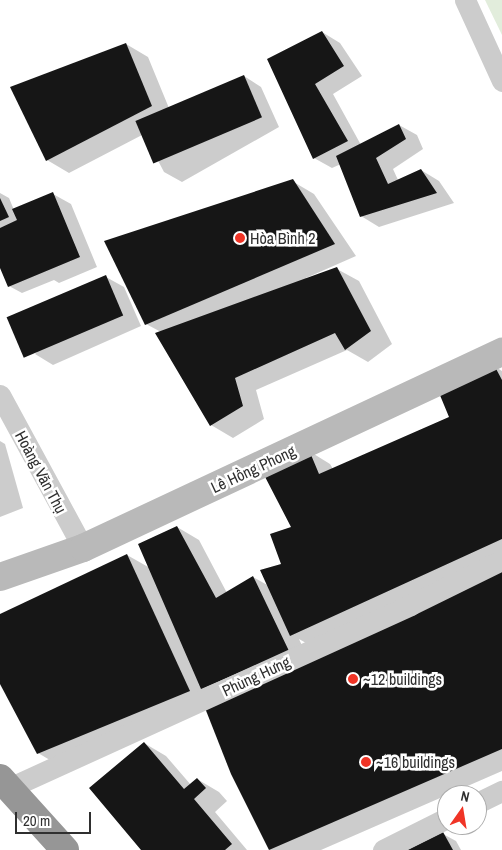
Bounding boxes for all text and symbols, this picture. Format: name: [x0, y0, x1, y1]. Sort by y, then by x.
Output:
place label: Hòa Bình 2: [250, 228, 316, 248]
marker: Hòa Bình 2: [234, 232, 246, 244]
street label: Hoàng Văn Thụ: [11, 427, 71, 517]
street label: Lê Hồng Phong: [208, 441, 298, 497]
street label: Phùng Hưng: [219, 652, 293, 700]
place label: ~12 buildings: [363, 669, 442, 689]
marker: ~12 buildings: [347, 673, 359, 685]
place label: ~16 buildings: [376, 752, 455, 772]
marker: ~16 buildings: [360, 756, 372, 768]
north arrow: [437, 785, 487, 835]
text: N: [459, 787, 471, 806]
scale bar: [18, 802, 94, 834]
text: 20 m: [23, 810, 50, 831]

